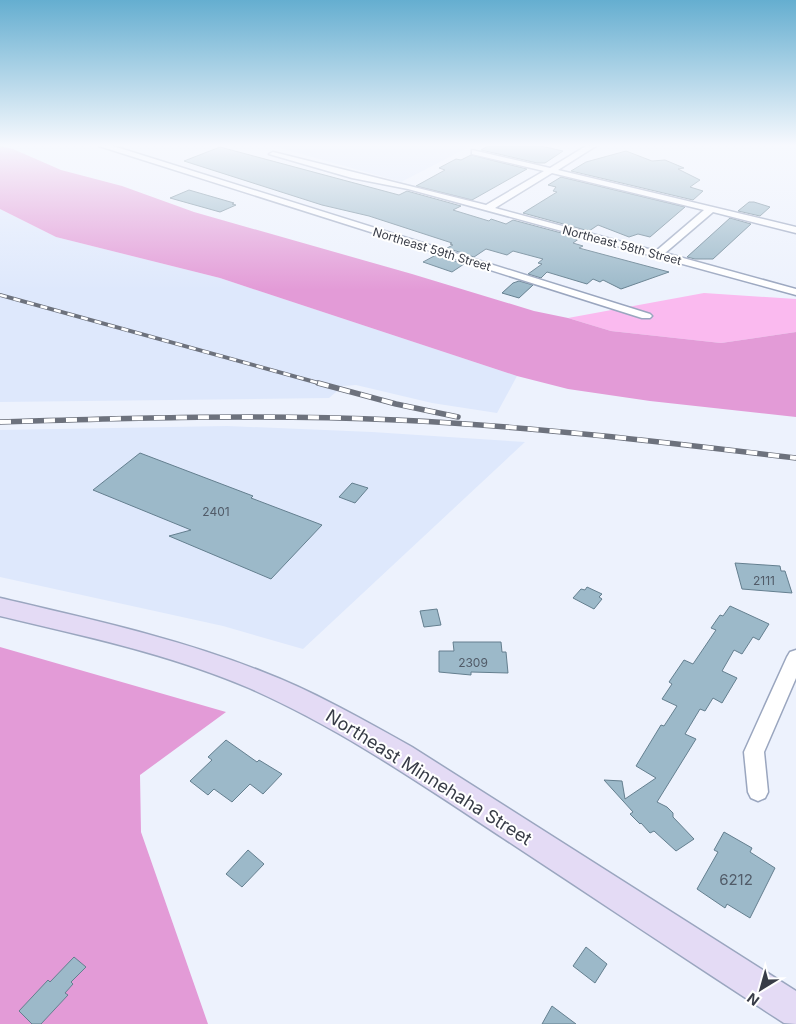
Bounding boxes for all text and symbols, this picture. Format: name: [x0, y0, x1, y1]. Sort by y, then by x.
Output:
street label: Northeast 58th Street: [561, 222, 683, 268]
street label: Northeast 59th Street: [371, 224, 493, 274]
house number: 2401: [202, 504, 230, 519]
house number: 2111: [753, 573, 775, 588]
house number: 2309: [458, 655, 488, 670]
street label: Northeast Minnehaha Street: [322, 705, 536, 849]
house number: 6212: [719, 870, 753, 889]
north arrow: [736, 964, 786, 1014]
text: N: [743, 990, 762, 1010]

